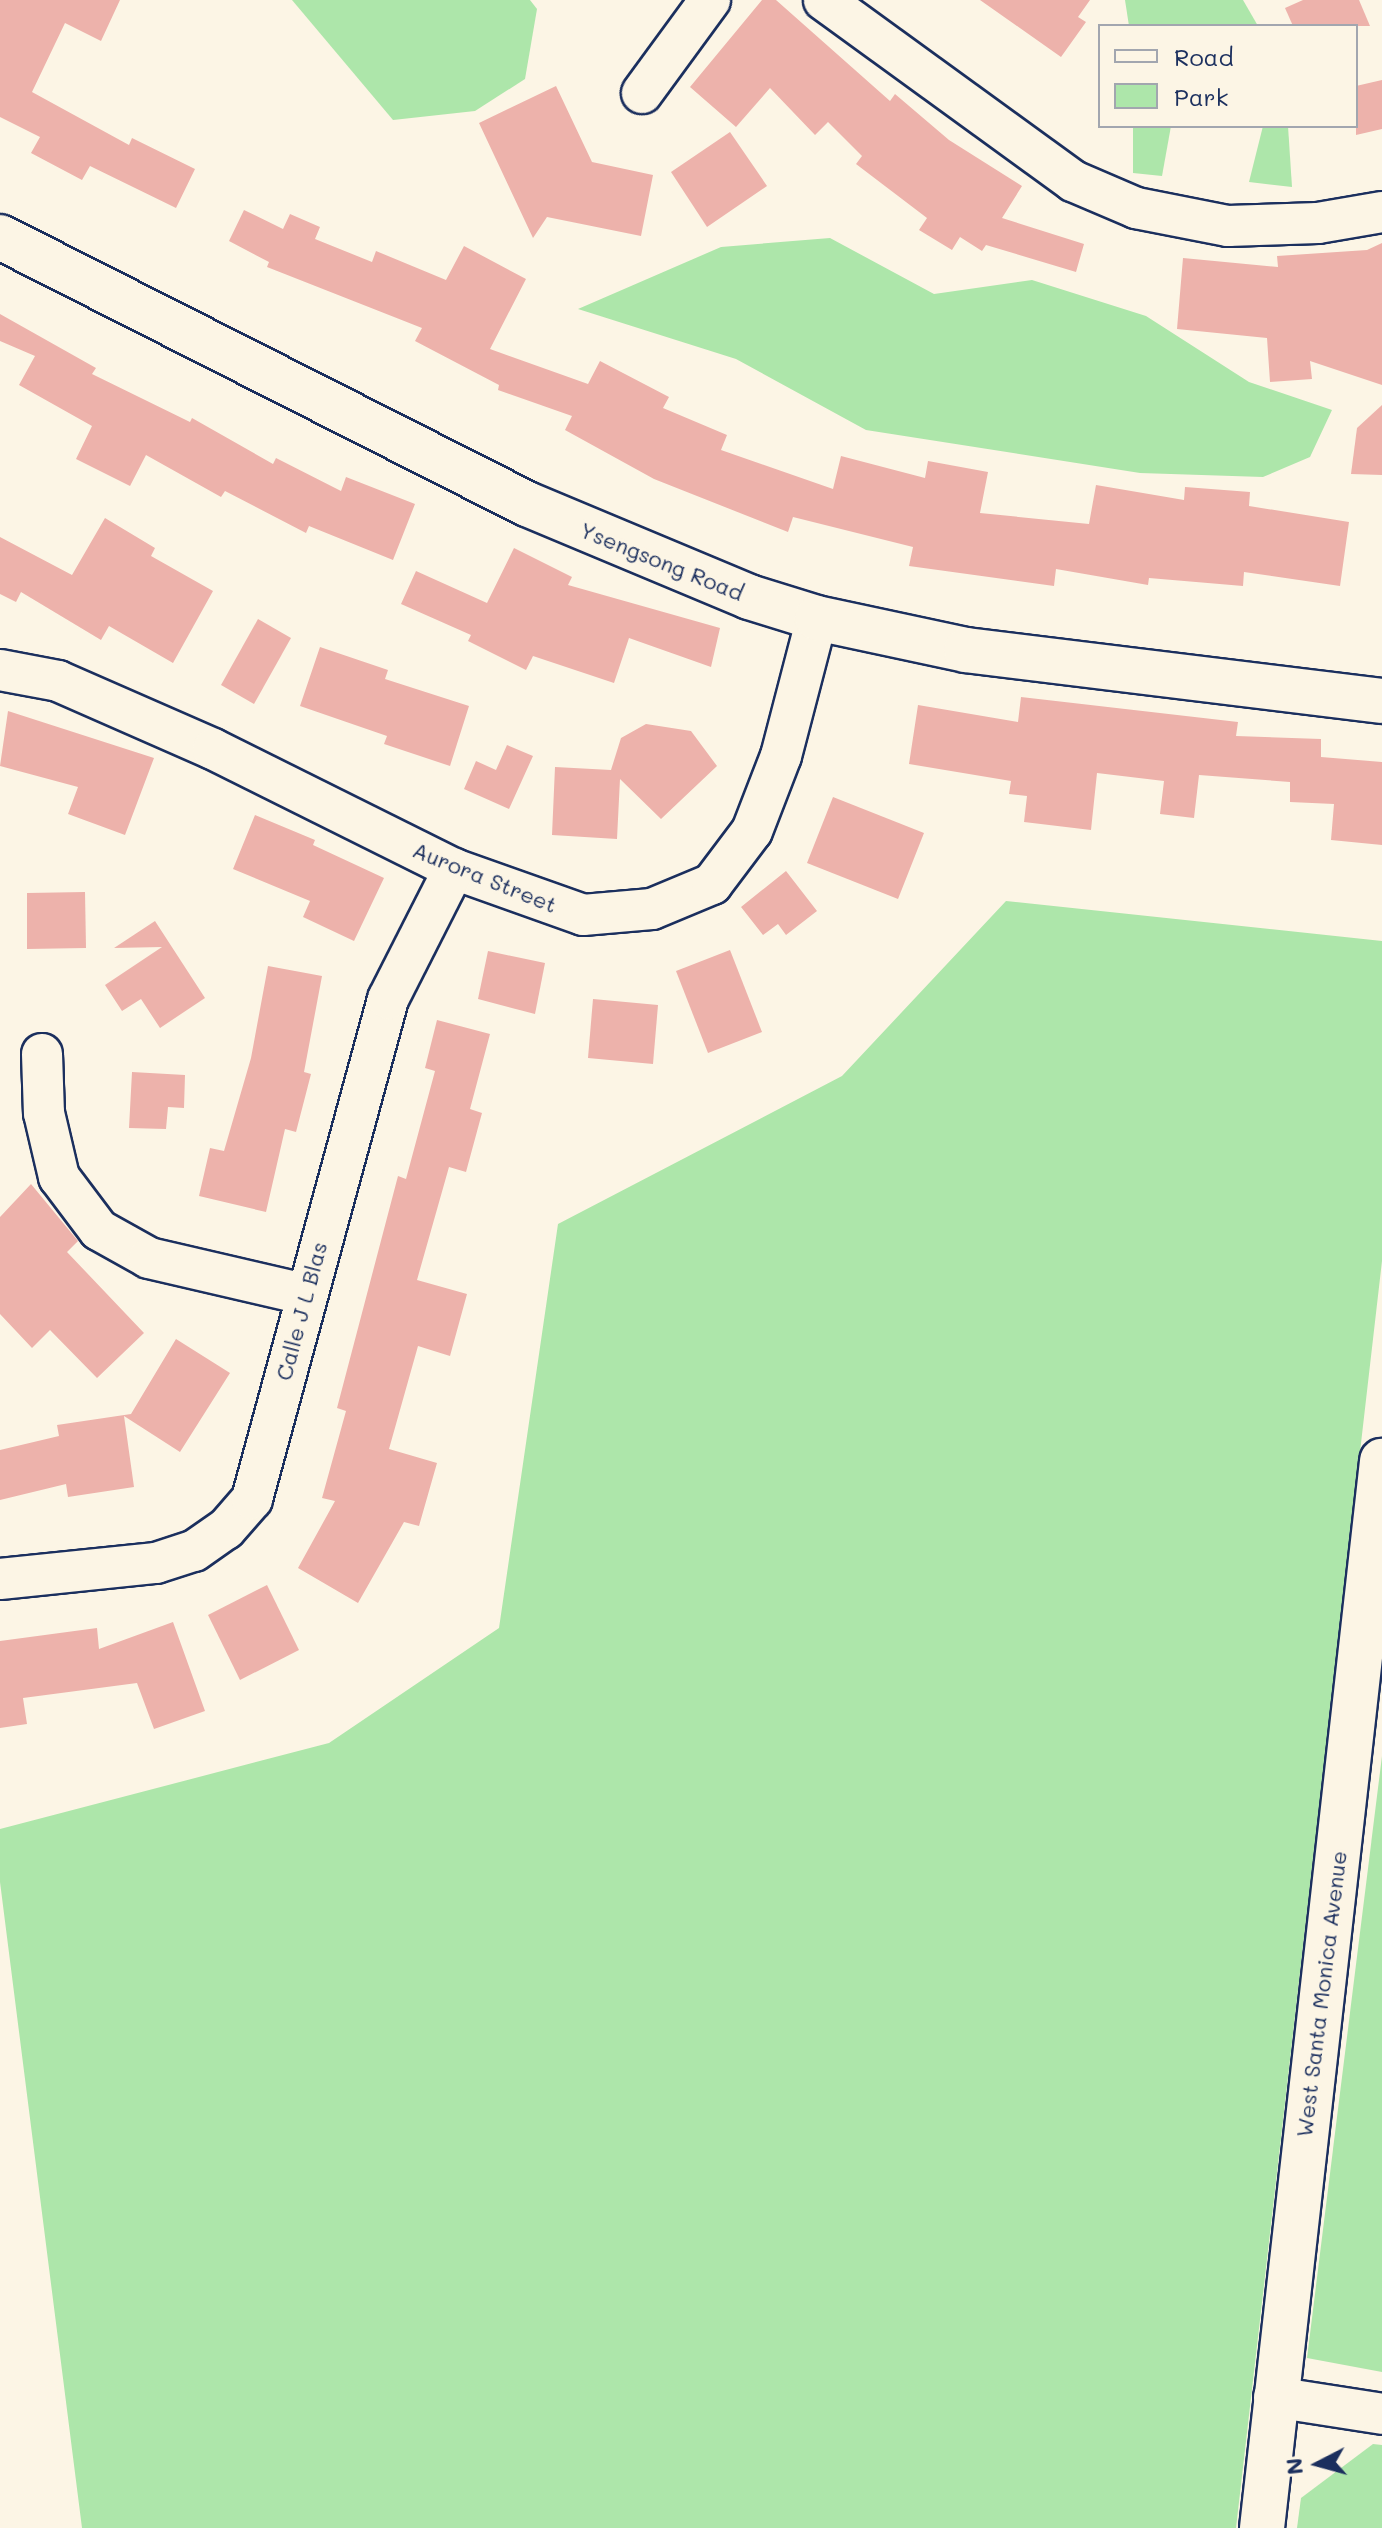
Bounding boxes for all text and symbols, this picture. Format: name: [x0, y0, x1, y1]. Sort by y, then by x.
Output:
legend: [1098, 24, 1358, 128]
text: Road: [1174, 41, 1234, 72]
text: Park: [1174, 81, 1228, 112]
street label: Ysengsong Road: [576, 516, 748, 606]
street label: Aurora Street: [409, 836, 561, 918]
street label: Calle J L Blas: [270, 1239, 332, 1383]
street label: West Santa Monica Avenue: [1290, 1849, 1352, 2139]
north arrow: [1278, 2424, 1358, 2504]
text: N: [1278, 2457, 1309, 2476]

